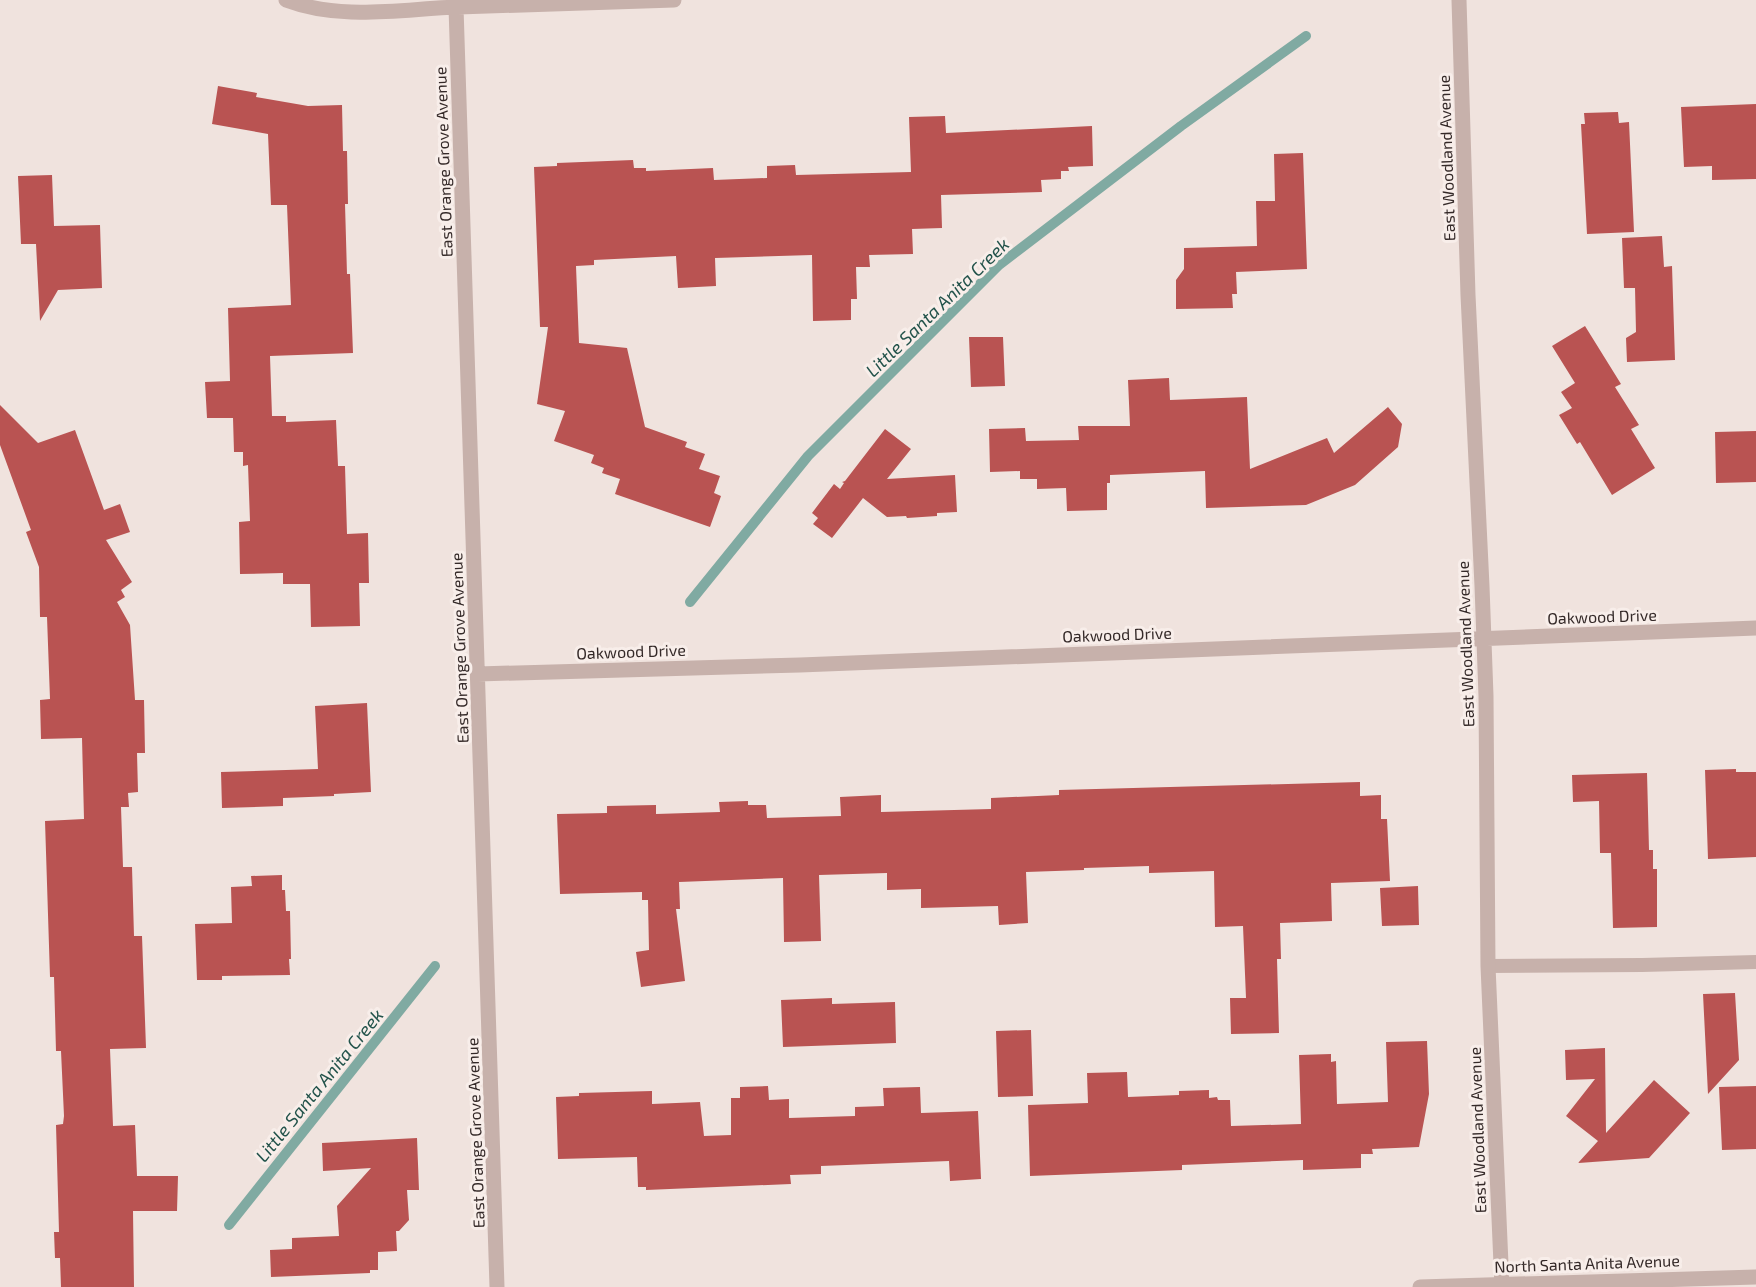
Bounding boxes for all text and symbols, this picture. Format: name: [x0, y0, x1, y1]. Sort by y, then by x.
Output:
street label: East Orange Grove Avenue: [430, 66, 456, 258]
street label: East Woodland Avenue: [1434, 75, 1458, 241]
water label: Little Santa Anita Creek: [861, 233, 1013, 381]
street label: East Orange Grove Avenue: [446, 552, 472, 744]
street label: East Woodland Avenue: [1453, 561, 1477, 727]
street label: Oakwood Drive: [1547, 605, 1657, 627]
street label: Oakwood Drive: [1062, 623, 1172, 645]
street label: Oakwood Drive: [576, 640, 686, 662]
water label: Little Santa Anita Creek: [250, 1004, 388, 1166]
street label: East Orange Grove Avenue: [462, 1037, 488, 1229]
street label: East Woodland Avenue: [1465, 1047, 1489, 1213]
street label: North Santa Anita Avenue: [1494, 1250, 1680, 1276]

